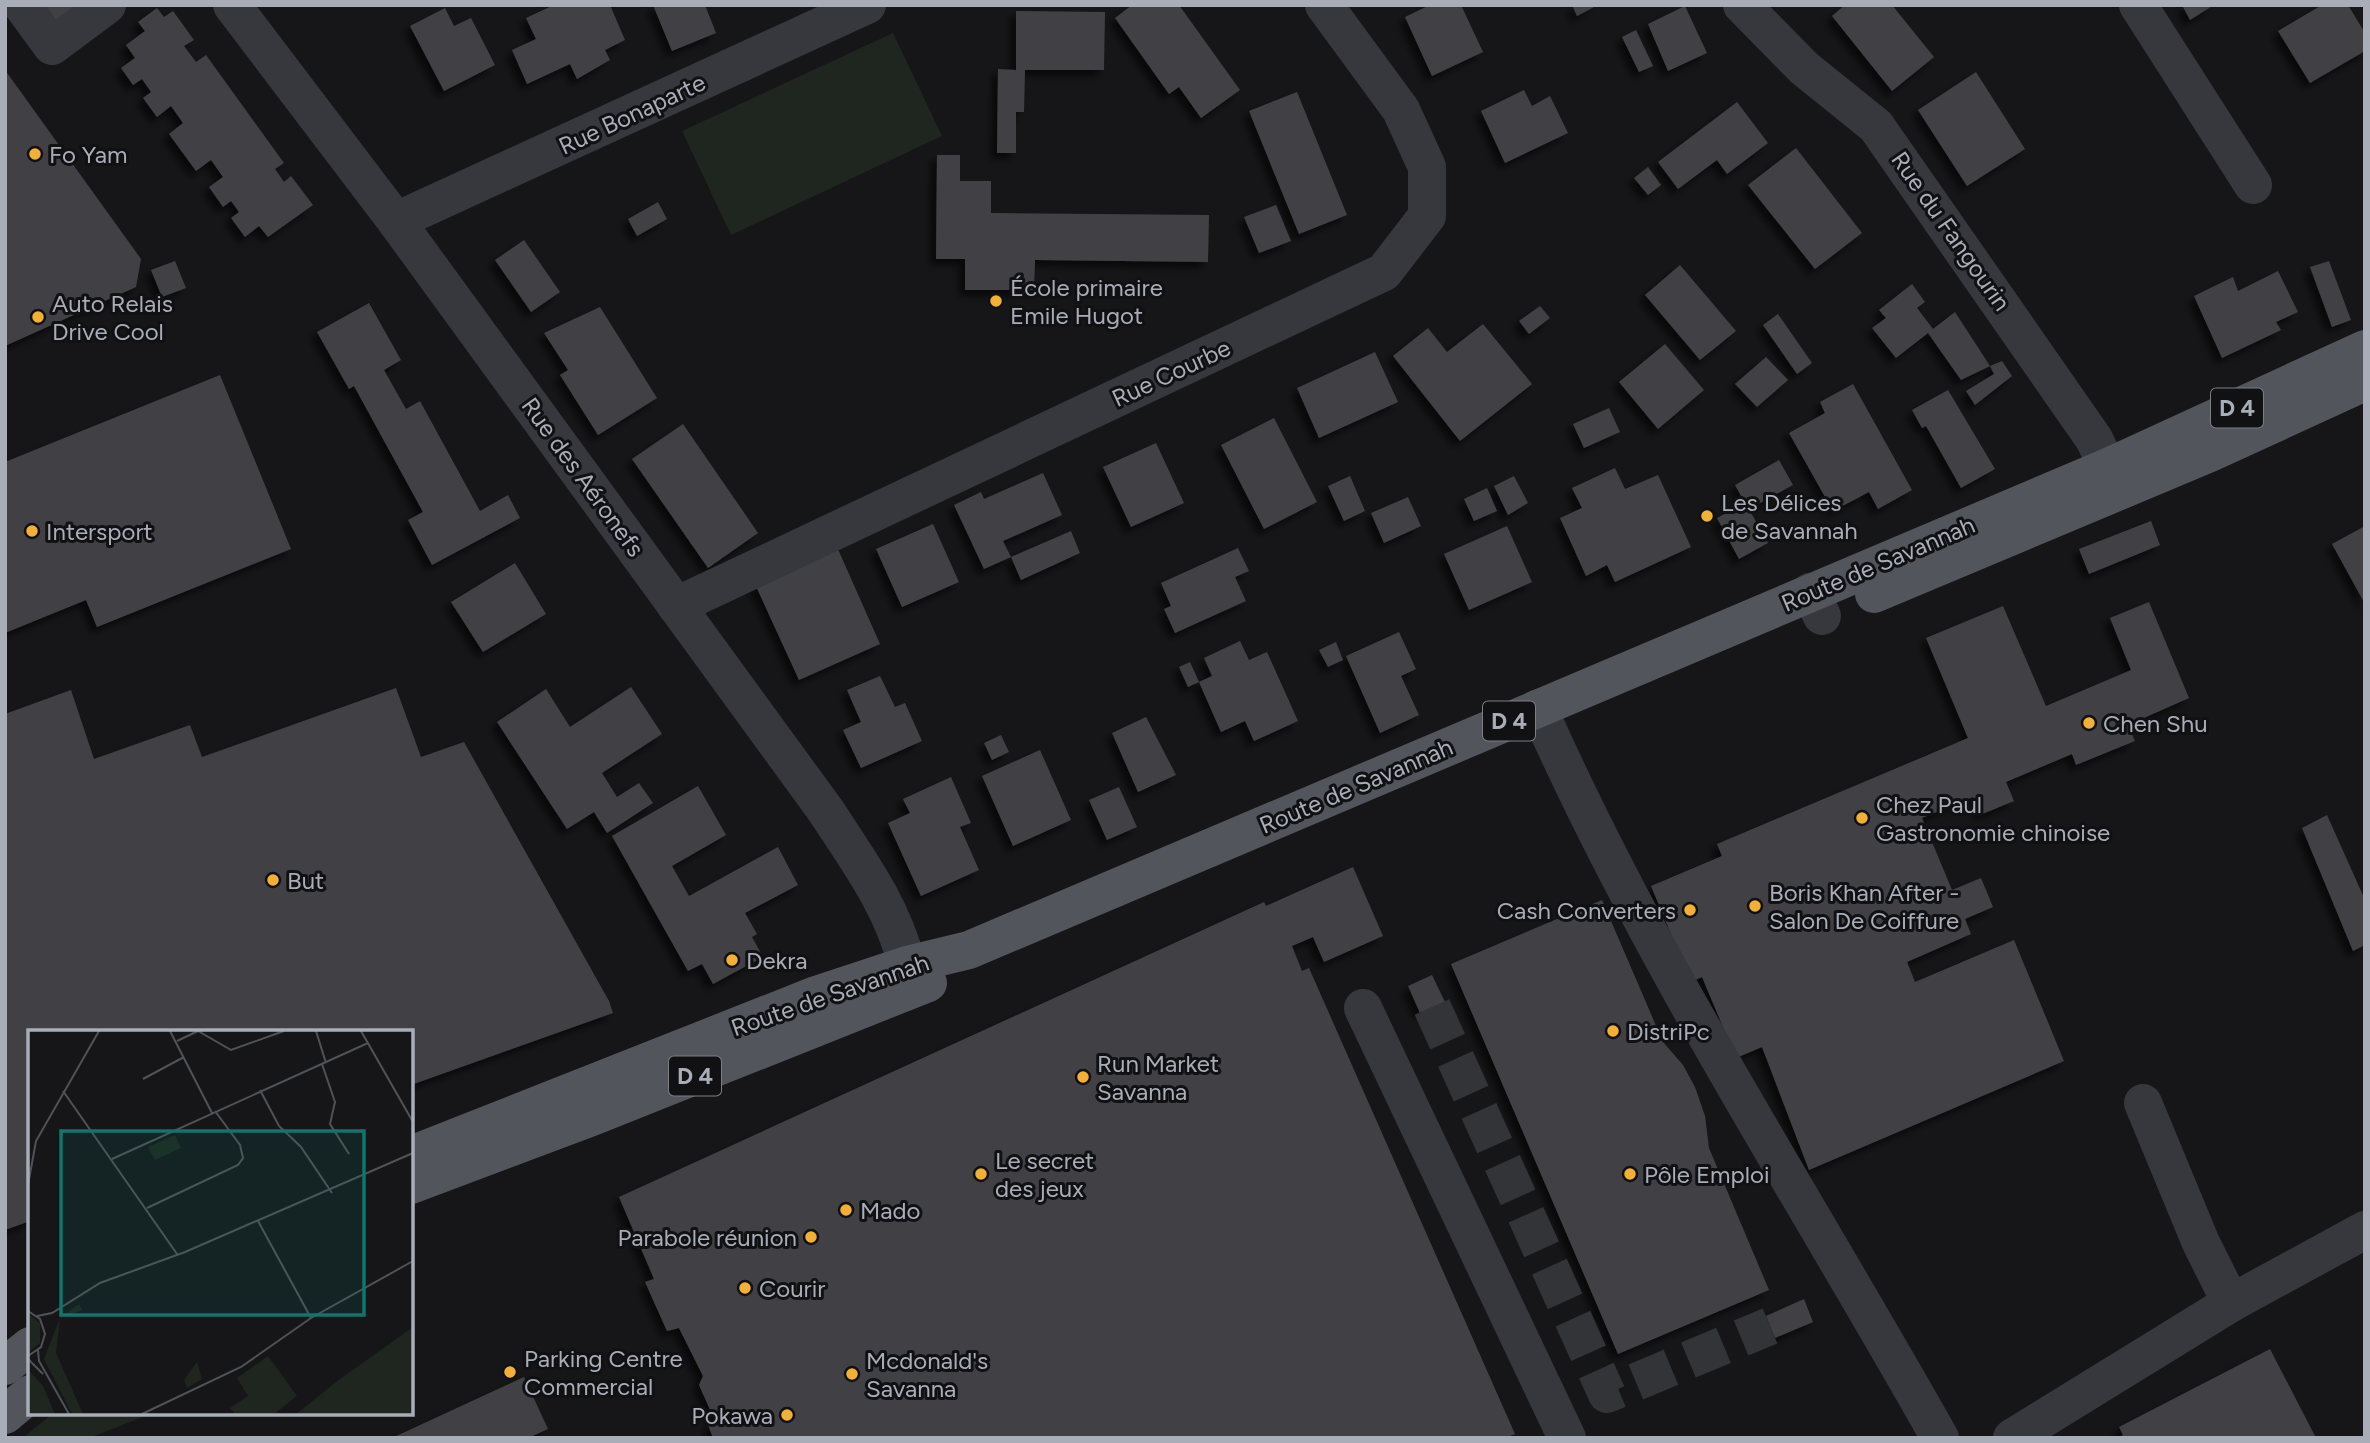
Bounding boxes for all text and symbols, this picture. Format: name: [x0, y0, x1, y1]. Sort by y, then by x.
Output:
street label: Rue Bonaparte: [554, 67, 710, 161]
place label: Fo Yam: [49, 140, 127, 169]
marker: Fo Yam: [27, 146, 43, 162]
street label: Rue du Fangourin: [1885, 146, 2017, 316]
place label: École primaire Emile Hugot: [1010, 273, 1163, 330]
place label: Auto Relais Drive Cool: [52, 289, 173, 346]
marker: École primaire Emile Hugot: [988, 293, 1004, 309]
marker: Auto Relais Drive Cool: [30, 309, 46, 325]
street label: Rue Courbe: [1107, 333, 1235, 413]
road number: D 4: [2211, 388, 2263, 428]
street label: Rue des Aéronefs: [516, 392, 650, 562]
place label: Les Délices de Savannah: [1721, 488, 1858, 545]
marker: Les Délices de Savannah: [1699, 508, 1715, 524]
street label: Route de Savannah: [1777, 510, 1979, 618]
place label: Intersport: [46, 517, 153, 546]
marker: Intersport: [24, 523, 40, 539]
road number: D 4: [1483, 702, 1535, 740]
place label: Chen Shu: [2103, 709, 2208, 738]
marker: Chen Shu: [2081, 715, 2097, 731]
street label: Route de Savannah: [1255, 732, 1457, 840]
place label: Chez Paul Gastronomie chinoise: [1876, 790, 2110, 847]
marker: Chez Paul Gastronomie chinoise: [1854, 810, 1870, 826]
place label: But: [287, 866, 324, 895]
marker: But: [265, 872, 281, 888]
place label: Boris Khan After - Salon De Coiffure: [1769, 878, 1959, 935]
place label: Cash Converters: [1497, 896, 1676, 925]
marker: Boris Khan After - Salon De Coiffure: [1747, 898, 1763, 914]
marker: Cash Converters: [1682, 902, 1698, 918]
place label: Dekra: [746, 946, 808, 975]
street label: Route de Savannah: [727, 948, 933, 1042]
marker: Dekra: [724, 952, 740, 968]
place label: DistriPc: [1627, 1017, 1710, 1046]
marker: DistriPc: [1605, 1023, 1621, 1039]
inset map: [28, 1030, 413, 1415]
place label: Run Market Savanna: [1097, 1049, 1219, 1106]
road number: D 4: [669, 1056, 721, 1096]
marker: Run Market Savanna: [1075, 1069, 1091, 1085]
place label: Le secret des jeux: [995, 1146, 1094, 1203]
place label: Pôle Emploi: [1644, 1160, 1769, 1189]
marker: Le secret des jeux: [973, 1166, 989, 1182]
marker: Pôle Emploi: [1622, 1166, 1638, 1182]
place label: Mado: [860, 1196, 921, 1225]
marker: Mado: [838, 1202, 854, 1218]
place label: Parabole réunion: [618, 1223, 797, 1252]
marker: Parabole réunion: [803, 1229, 819, 1245]
place label: Courir: [759, 1274, 825, 1303]
marker: Courir: [737, 1280, 753, 1296]
place label: Parking Centre Commercial: [524, 1344, 683, 1401]
place label: Mcdonald's Savanna: [866, 1346, 988, 1403]
marker: Parking Centre Commercial: [502, 1364, 518, 1380]
marker: Mcdonald's Savanna: [844, 1366, 860, 1382]
place label: Pokawa: [691, 1401, 773, 1430]
marker: Pokawa: [779, 1407, 795, 1423]

